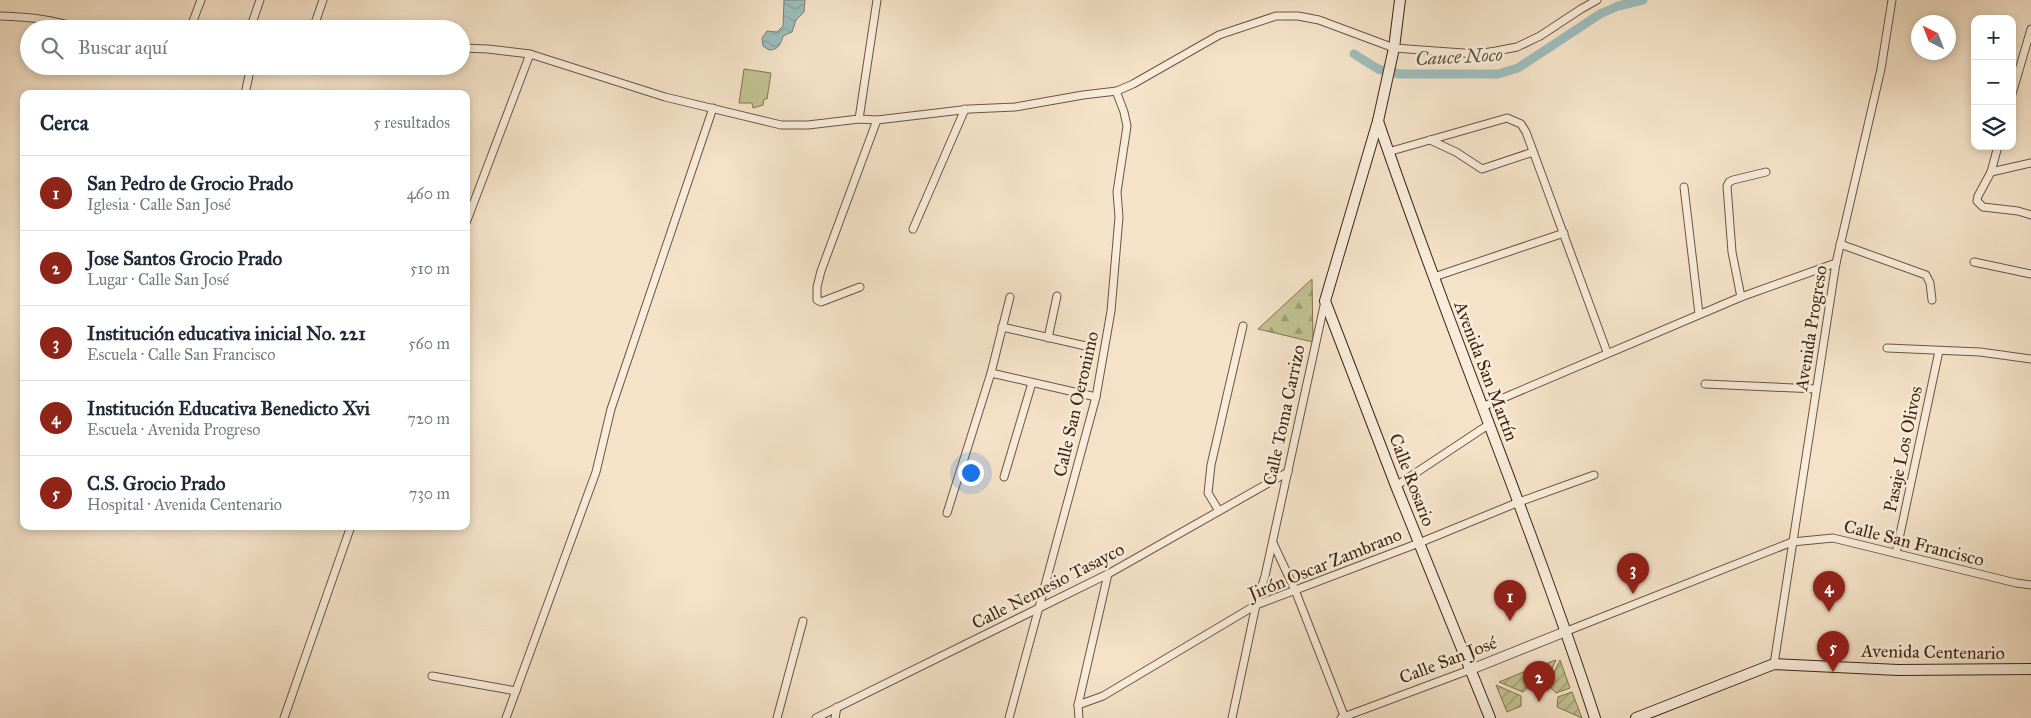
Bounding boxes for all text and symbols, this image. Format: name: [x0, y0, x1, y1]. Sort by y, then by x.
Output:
north arrow: [1911, 15, 1956, 60]
map controls: [1971, 15, 2016, 150]
button: +: [1971, 15, 2016, 60]
search box: [20, 20, 470, 75]
icon: search: [38, 34, 66, 62]
text: Buscar aquí: [78, 36, 167, 59]
water label: Cauce Noco: [1415, 43, 1503, 70]
button: −: [1971, 60, 2016, 105]
button: layers: [1971, 105, 2016, 150]
text: Cerca: [40, 110, 89, 136]
text: 5 resultados: [373, 113, 450, 132]
text: San Pedro de Grocio Prado: [87, 172, 293, 195]
text: 1: [53, 184, 59, 203]
text: 460 m: [407, 184, 450, 203]
text: Iglesia · Calle San José: [87, 195, 231, 214]
text: Jose Santos Grocio Prado: [87, 247, 282, 270]
text: 2: [52, 259, 60, 278]
text: 510 m: [410, 259, 450, 278]
street label: Avenida Progreso: [1790, 264, 1833, 393]
text: Lugar · Calle San José: [87, 270, 229, 289]
street label: Avenida San Martín: [1449, 297, 1523, 444]
text: Institución educativa inicial No. 221: [87, 322, 366, 345]
street label: Calle San Oeronimo: [1049, 329, 1103, 479]
text: 3: [53, 334, 59, 353]
text: 560 m: [408, 334, 450, 353]
street label: Calle Toma Carrizo: [1258, 343, 1310, 487]
text: Escuela · Calle San Francisco: [87, 345, 276, 364]
street label: Pasaje Los Olivos: [1879, 384, 1927, 514]
text: Institución Educativa Benedicto Xvi: [87, 397, 370, 420]
text: 4: [52, 409, 60, 428]
text: 720 m: [407, 409, 450, 428]
text: Escuela · Avenida Progreso: [87, 420, 260, 439]
street label: Calle Rosario: [1384, 430, 1440, 530]
your location: [958, 460, 984, 486]
text: C.S. Grocio Prado: [87, 472, 226, 495]
text: 5: [52, 484, 60, 503]
text: 730 m: [409, 484, 450, 503]
text: Hospital · Avenida Centenario: [87, 495, 282, 514]
street label: Calle San Francisco: [1842, 515, 1986, 571]
street label: Jirón Oscar Zambrano: [1243, 523, 1405, 607]
street label: Calle Nemesio Tasayco: [968, 538, 1128, 634]
pin: 3: [1617, 553, 1649, 594]
pin: 4: [1813, 571, 1845, 612]
pin: 1: [1494, 580, 1526, 621]
street label: Calle San José: [1396, 631, 1501, 690]
pin: 5: [1817, 631, 1849, 672]
street label: Avenida Centenario: [1860, 640, 2005, 664]
pin: 2: [1523, 661, 1555, 702]

